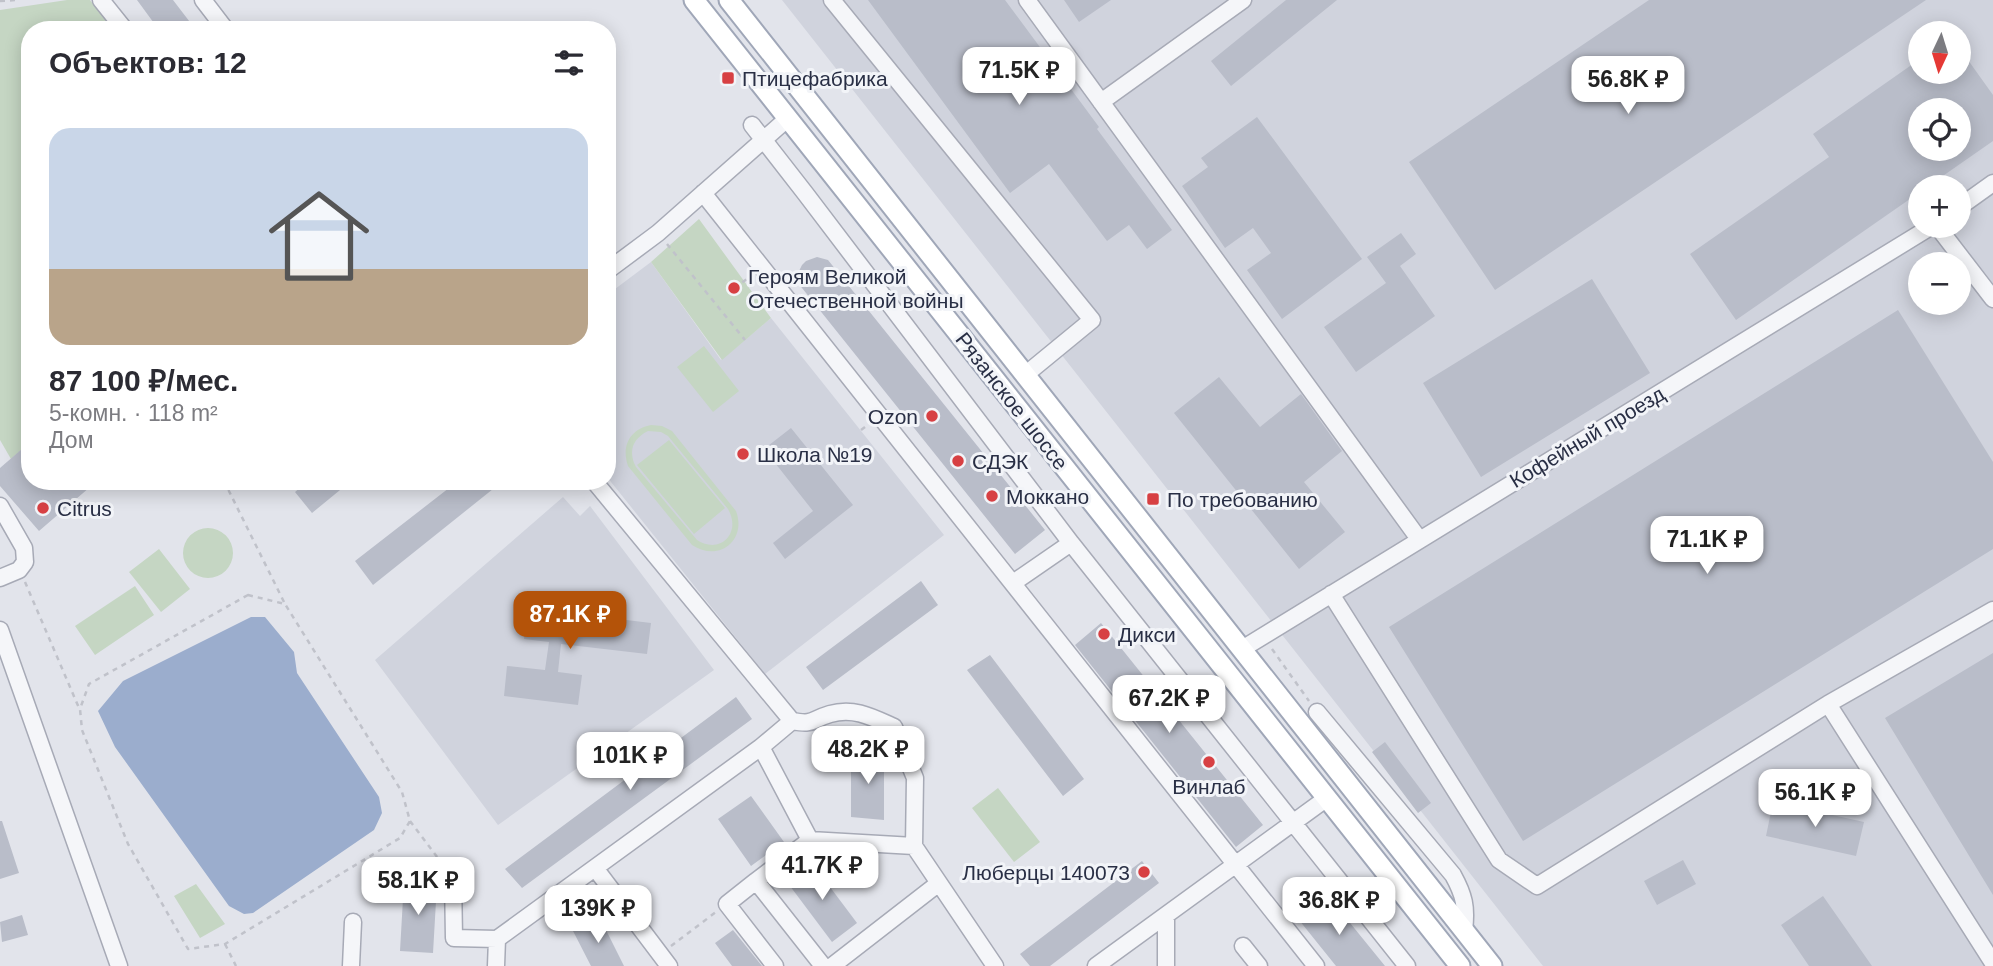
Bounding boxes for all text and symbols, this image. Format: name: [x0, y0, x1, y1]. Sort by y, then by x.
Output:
north arrow: [1908, 21, 1970, 84]
map controls: [1908, 21, 1971, 315]
icon: filters: [550, 44, 588, 82]
text: Объектов: 12: [49, 46, 247, 79]
pin: 71.5K ₽: [954, 48, 1084, 107]
text: 71.5K ₽: [978, 57, 1060, 83]
pin: 56.8K ₽: [1563, 57, 1693, 116]
text: 56.8K ₽: [1587, 66, 1669, 92]
place label: Птицефабрика: [742, 67, 888, 90]
marker: Птицефабрика: [720, 70, 736, 86]
button: locate: [1908, 98, 1971, 161]
icon: home: [256, 173, 382, 299]
button: +: [1908, 175, 1971, 238]
button: −: [1908, 252, 1971, 315]
place label: Героям Великой Отечественной войны: [748, 265, 964, 312]
marker: Героям Великой Отечественной войны: [726, 280, 742, 296]
street label: Рязанское шоссе: [951, 328, 1073, 474]
text: 87 100 ₽/мес.: [49, 364, 238, 397]
street label: Кофейный проезд: [1506, 382, 1668, 492]
text: 5-комн. · 118 m²: [49, 400, 218, 426]
place label: Ozon: [868, 405, 918, 428]
marker: Ozon: [924, 408, 940, 424]
text: Дом: [49, 427, 93, 453]
place label: Школа №19: [757, 443, 873, 466]
marker: Школа №19: [735, 446, 751, 462]
place label: СДЭК: [972, 450, 1029, 473]
marker: СДЭК: [950, 453, 966, 469]
place label: Моккано: [1006, 485, 1089, 508]
marker: Моккано: [984, 488, 1000, 504]
place label: По требованию: [1167, 488, 1318, 511]
marker: По требованию: [1145, 491, 1161, 507]
place label: Citrus: [57, 497, 112, 520]
marker: Citrus: [35, 500, 51, 516]
pin: 71.1K ₽: [1642, 516, 1772, 576]
text: 71.1K ₽: [1666, 526, 1748, 552]
pin: 87.1K ₽: [505, 592, 635, 651]
text: 87.1K ₽: [529, 601, 611, 627]
place label: Дикси: [1118, 623, 1176, 646]
marker: Дикси: [1096, 626, 1112, 642]
pin: 67.2K ₽: [1104, 676, 1234, 735]
text: 67.2K ₽: [1128, 685, 1210, 711]
pin: 48.2K ₽: [803, 726, 933, 786]
pin: 101K ₽: [573, 732, 687, 792]
text: 48.2K ₽: [827, 736, 909, 762]
text: 101K ₽: [593, 742, 667, 768]
marker: Винлаб: [1201, 754, 1217, 770]
pin: 56.1K ₽: [1750, 770, 1880, 829]
place label: Винлаб: [1172, 775, 1246, 798]
text: 56.1K ₽: [1774, 779, 1856, 805]
pin: 41.7K ₽: [757, 842, 887, 902]
text: 41.7K ₽: [781, 852, 863, 878]
pin: 58.1K ₽: [353, 858, 483, 917]
place label: Люберцы 140073: [962, 861, 1130, 884]
marker: Люберцы 140073: [1136, 864, 1152, 880]
text: 58.1K ₽: [377, 867, 459, 893]
pin: 36.8K ₽: [1274, 878, 1404, 937]
pin: 139K ₽: [541, 886, 655, 945]
text: 36.8K ₽: [1298, 887, 1380, 913]
text: 139K ₽: [561, 895, 635, 921]

